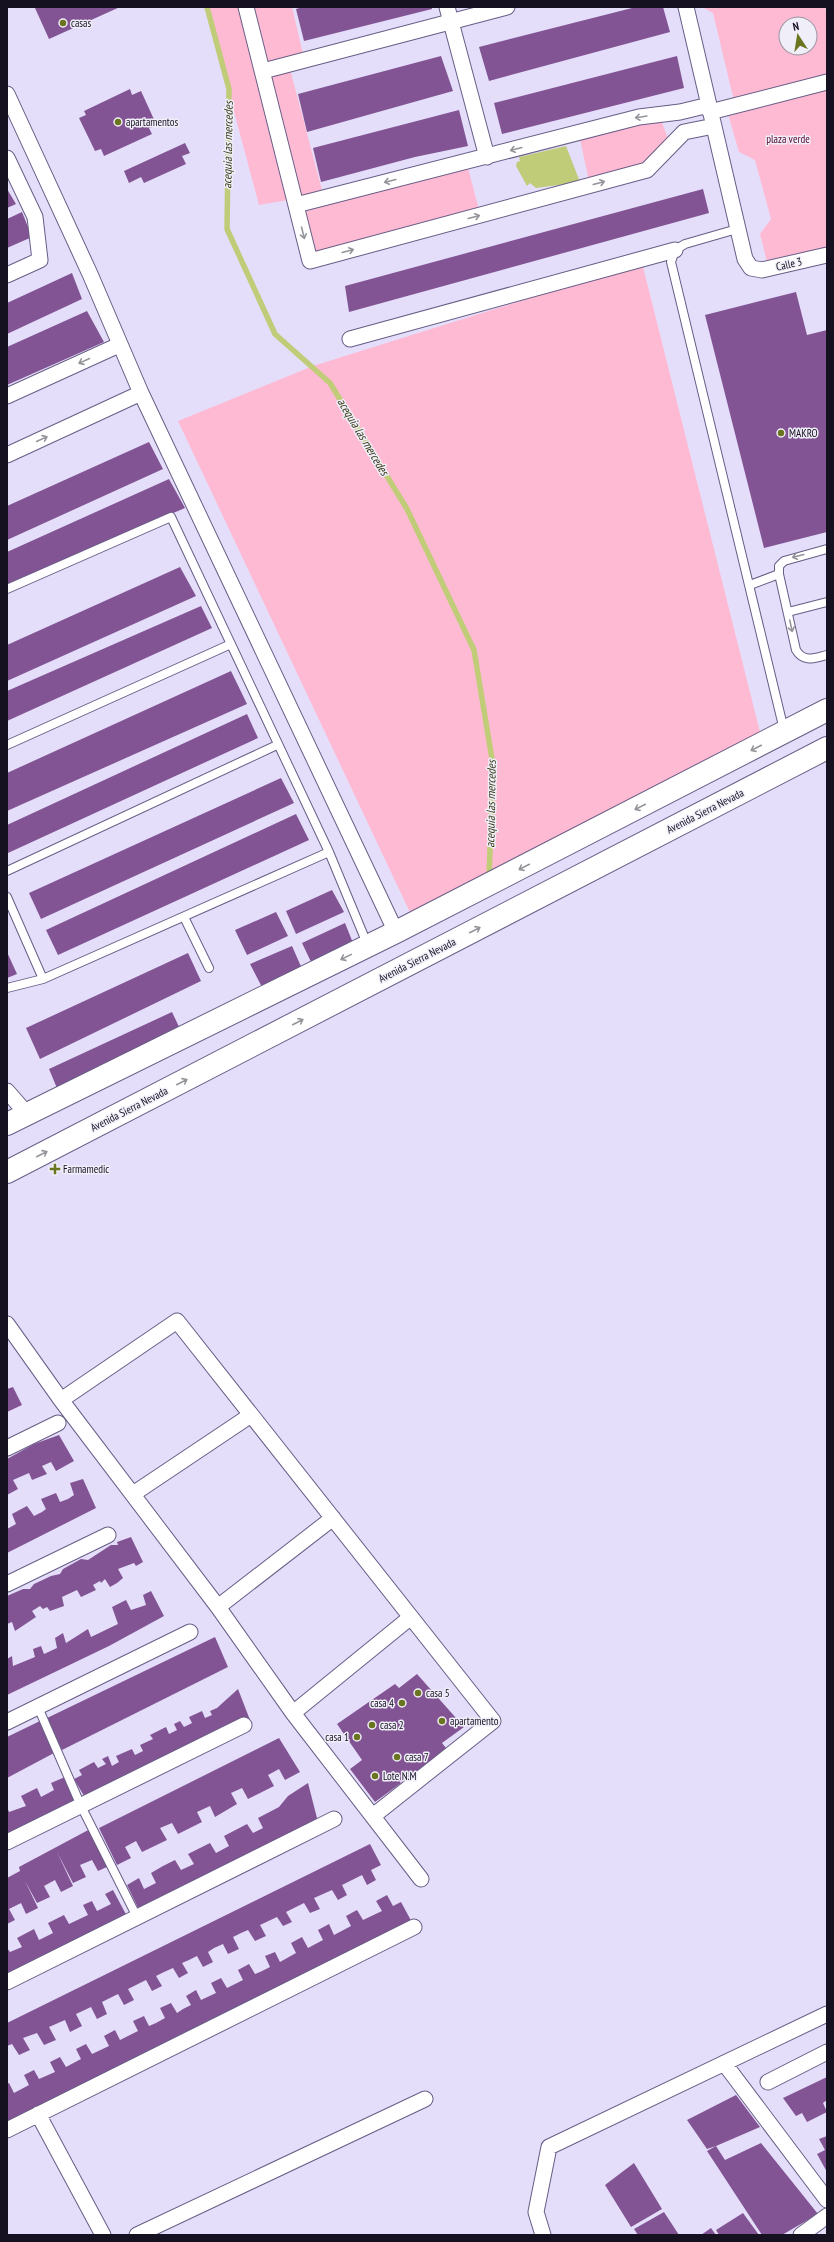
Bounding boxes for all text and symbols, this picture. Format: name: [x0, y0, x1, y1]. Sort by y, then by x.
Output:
place label: casas: [71, 16, 91, 30]
north arrow: [778, 16, 818, 56]
marker: casas: [58, 18, 68, 28]
text: N: [792, 19, 800, 34]
water label: acequia las mercedes: [219, 99, 236, 189]
one-way arrow: [635, 113, 648, 121]
place label: apartamentos: [126, 115, 179, 129]
marker: apartamentos: [113, 117, 123, 127]
park label: plaza verde: [766, 132, 810, 146]
one-way arrow: [509, 146, 522, 153]
one-way arrow: [383, 178, 396, 186]
one-way arrow: [592, 179, 605, 186]
one-way arrow: [467, 213, 480, 220]
one-way arrow: [300, 226, 308, 239]
one-way arrow: [341, 246, 354, 254]
street label: Calle 3: [775, 254, 803, 274]
one-way arrow: [78, 358, 90, 365]
water label: acequia las mercedes: [334, 395, 393, 480]
place label: MAKRO: [789, 426, 818, 440]
marker: MAKRO: [776, 428, 786, 438]
one-way arrow: [36, 435, 48, 442]
one-way arrow: [792, 553, 805, 560]
one-way arrow: [788, 619, 796, 632]
one-way arrow: [750, 745, 762, 752]
water label: acequia las mercedes: [482, 758, 499, 848]
street label: Avenida Sierra Nevada: [664, 785, 746, 837]
one-way arrow: [634, 804, 646, 811]
one-way arrow: [518, 863, 530, 871]
one-way arrow: [469, 926, 481, 933]
street label: Avenida Sierra Nevada: [376, 934, 458, 986]
one-way arrow: [340, 954, 352, 961]
one-way arrow: [292, 1018, 304, 1025]
one-way arrow: [176, 1078, 188, 1085]
street label: Avenida Sierra Nevada: [88, 1083, 170, 1135]
one-way arrow: [36, 1150, 48, 1157]
place label: Farmamedic: [63, 1162, 109, 1176]
marker: Farmamedic: [50, 1164, 60, 1174]
place label: casa 5: [426, 1686, 450, 1700]
marker: casa 5: [413, 1688, 423, 1698]
place label: casa 4: [370, 1696, 394, 1710]
marker: casa 4: [397, 1698, 407, 1708]
place label: apartamento: [450, 1714, 499, 1728]
marker: apartamento: [437, 1716, 447, 1726]
place label: casa 2: [380, 1718, 404, 1732]
marker: casa 2: [367, 1720, 377, 1730]
place label: casa 1: [325, 1730, 349, 1744]
marker: casa 1: [352, 1732, 362, 1742]
place label: casa 7: [405, 1750, 429, 1764]
marker: casa 7: [392, 1752, 402, 1762]
place label: Lote N.M: [383, 1769, 417, 1783]
marker: Lote N.M: [370, 1771, 380, 1781]

